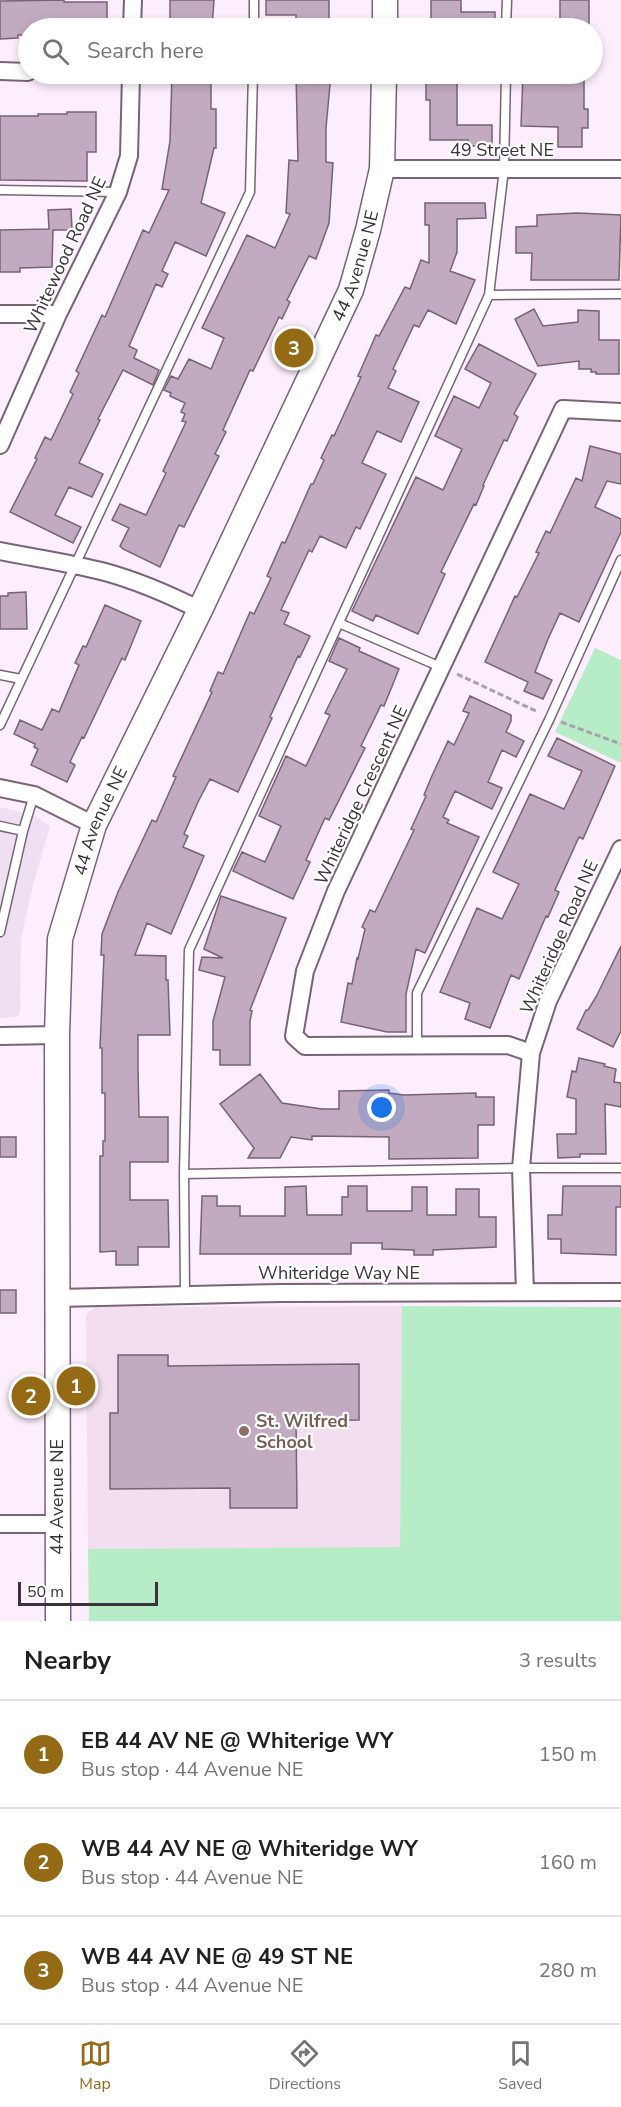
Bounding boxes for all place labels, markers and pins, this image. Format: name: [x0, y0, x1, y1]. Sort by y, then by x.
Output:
pin: 3: [274, 326, 314, 370]
pin: 1: [56, 1364, 96, 1408]
pin: 2: [12, 1374, 51, 1418]
place label: St. Wilfred School: [256, 1409, 348, 1454]
marker: St. Wilfred School: [237, 1424, 251, 1438]

